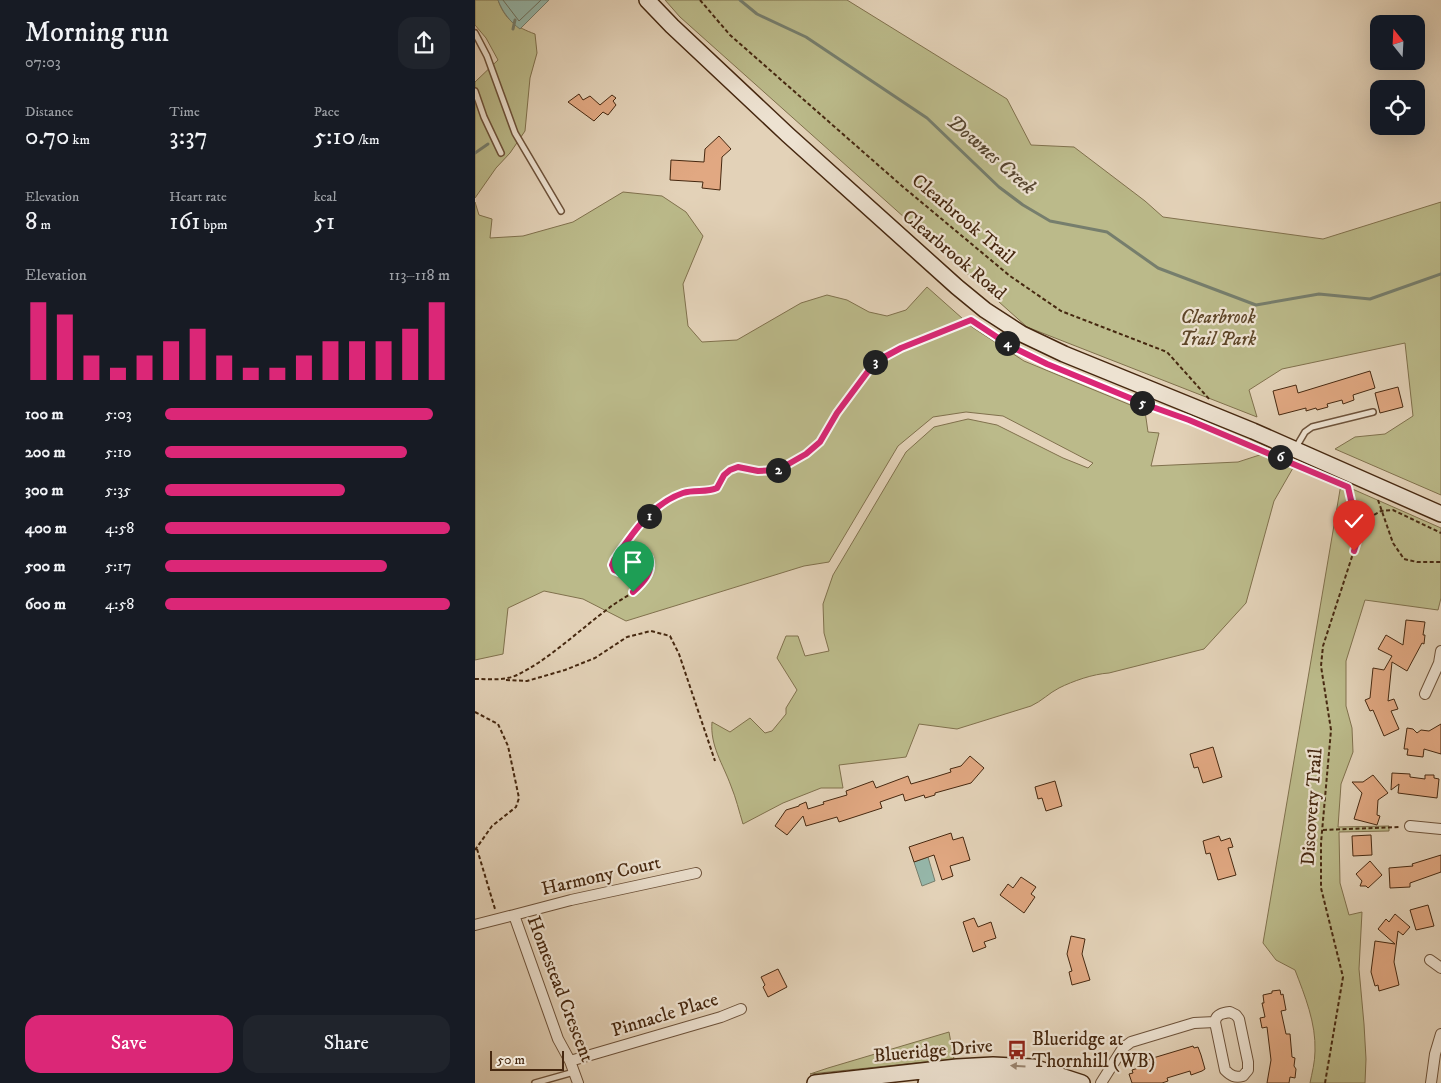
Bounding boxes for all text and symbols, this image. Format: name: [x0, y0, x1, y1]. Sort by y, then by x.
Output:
text: Morning run: [25, 15, 169, 50]
north arrow: [1370, 15, 1425, 70]
map controls: [1370, 15, 1425, 135]
button: share: [398, 17, 450, 69]
text: 07:03: [25, 52, 61, 72]
button: locate: [1370, 80, 1425, 135]
text: Distance: [25, 103, 73, 121]
text: Time: [169, 103, 200, 121]
text: Pace: [314, 103, 340, 121]
water label: Downes Creek: [941, 110, 1041, 201]
text: 0.70: [25, 121, 70, 152]
text: 3:37: [169, 121, 208, 152]
text: 5:10: [314, 121, 355, 152]
text: km: [70, 131, 90, 149]
text: /km: [355, 131, 379, 149]
street label: Clearbrook Trail: [907, 169, 1019, 269]
text: Elevation: [25, 188, 79, 206]
text: Heart rate: [169, 188, 227, 206]
text: kcal: [314, 188, 337, 206]
street label: Clearbrook Road: [897, 205, 1011, 305]
text: 8: [25, 206, 38, 237]
text: 161: [169, 206, 200, 237]
text: 51: [314, 206, 335, 237]
text: m: [38, 216, 51, 234]
text: bpm: [200, 216, 228, 234]
text: Elevation: [25, 265, 87, 285]
text: 113–118 m: [389, 265, 450, 285]
park label: Clearbrook Trail Park: [1180, 306, 1256, 351]
pin: 4: [995, 330, 1019, 356]
text: 4: [1003, 334, 1012, 352]
pin: 3: [863, 350, 887, 374]
text: 3: [873, 353, 878, 371]
pin: 5: [1129, 390, 1155, 416]
text: 5: [1139, 394, 1146, 412]
text: 100 m: [25, 404, 64, 424]
text: 5:03: [105, 404, 132, 424]
text: 200 m: [25, 442, 66, 462]
text: 5:10: [105, 442, 132, 462]
pin: 6: [1267, 444, 1293, 470]
text: 6: [1277, 448, 1284, 466]
pin: 2: [765, 458, 791, 482]
text: 2: [775, 461, 782, 479]
text: 300 m: [25, 480, 64, 500]
text: 5:35: [105, 480, 131, 500]
pin: [1333, 500, 1375, 551]
pin: 1: [637, 504, 661, 528]
text: 1: [647, 507, 652, 525]
icon: check: [1340, 507, 1368, 535]
text: 400 m: [25, 518, 67, 538]
text: 4:58: [105, 518, 134, 538]
pin: [612, 541, 654, 592]
icon: arrive: [619, 548, 647, 576]
text: 500 m: [25, 556, 66, 576]
text: 5:17: [105, 556, 131, 576]
text: 600 m: [25, 594, 66, 614]
text: 4:58: [105, 594, 134, 614]
street label: Discovery Trail: [1296, 747, 1328, 866]
street label: Harmony Court: [539, 851, 663, 901]
street label: Homestead Crescent: [522, 913, 598, 1065]
street label: Pinnacle Place: [609, 988, 721, 1042]
button: Save: [25, 1015, 233, 1073]
button: Share: [243, 1015, 450, 1073]
place label: Blueridge at Thornhill (WB): [1032, 1028, 1155, 1073]
street label: Blueridge Drive: [872, 1034, 994, 1068]
bus stop icon: Blueridge at Thornhill (WB): [1006, 1039, 1028, 1061]
scale bar: [490, 1048, 564, 1071]
text: 50 m: [497, 1051, 525, 1069]
one-way arrow: [1010, 1062, 1026, 1070]

